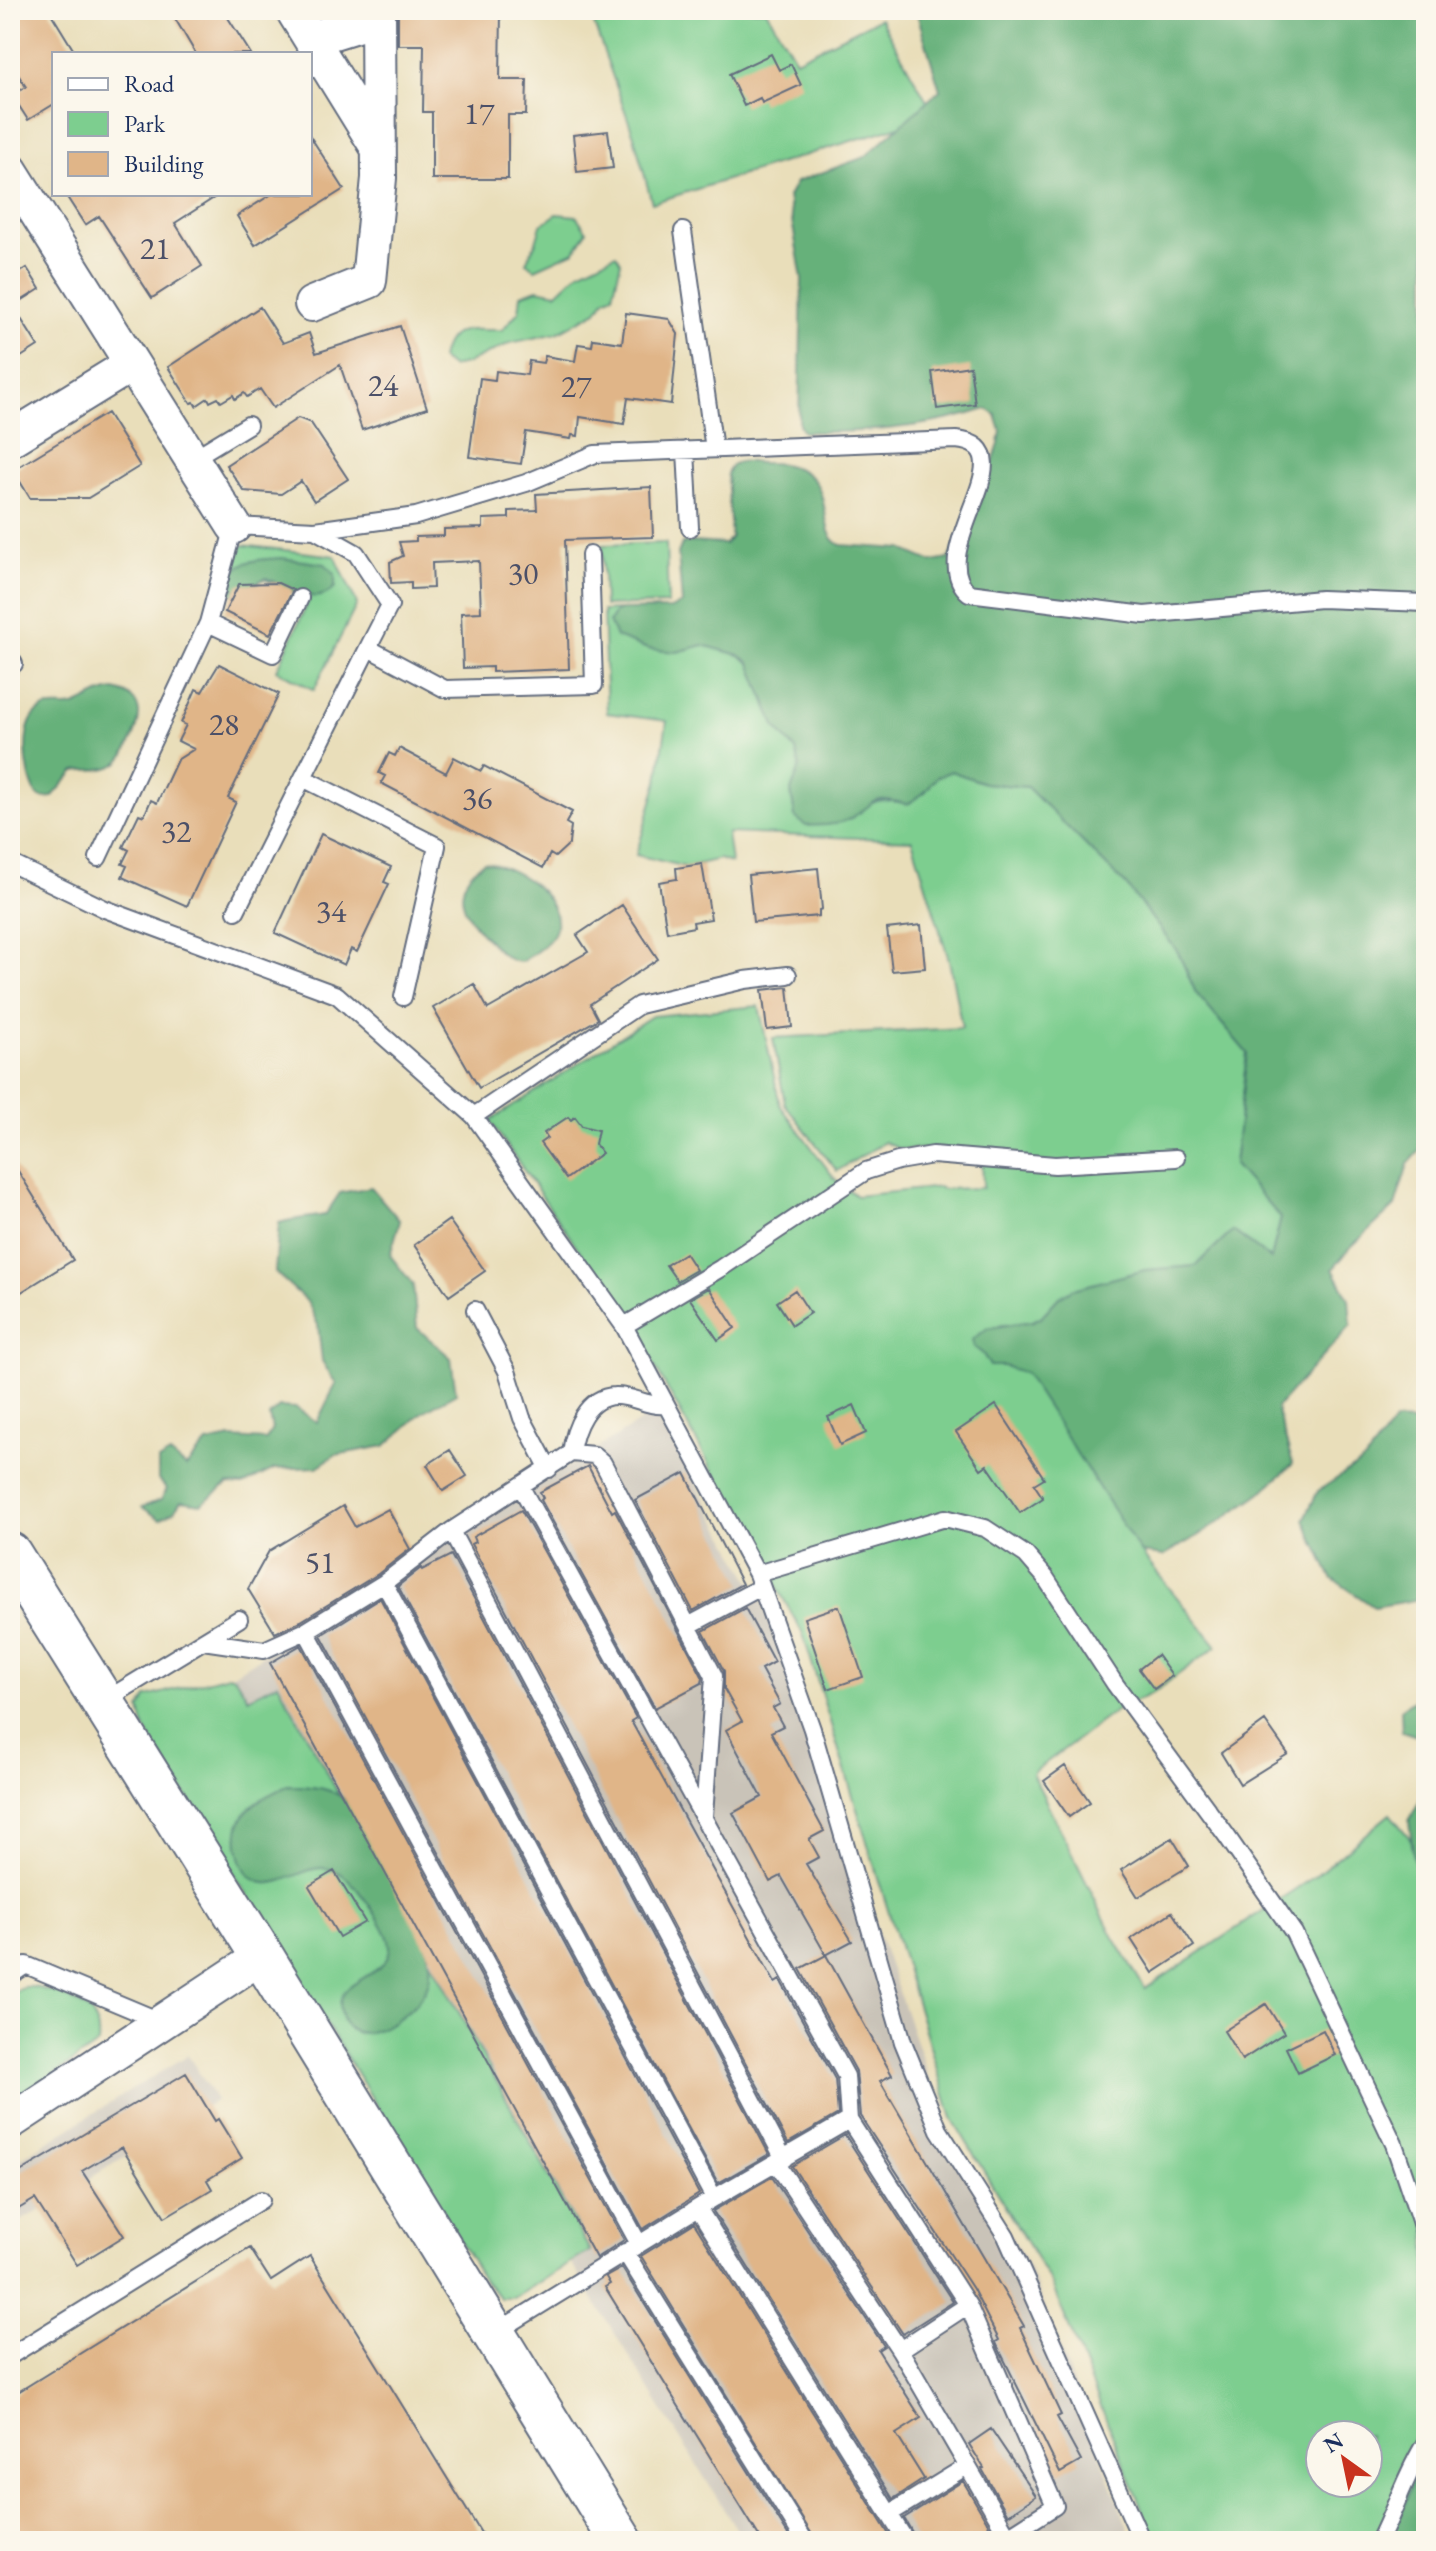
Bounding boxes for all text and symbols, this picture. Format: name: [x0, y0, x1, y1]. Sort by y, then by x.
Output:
legend: [52, 52, 312, 196]
text: Road: [124, 68, 175, 99]
house number: 17: [464, 92, 495, 134]
text: Park: [124, 108, 166, 139]
text: Building: [124, 148, 204, 179]
house number: 21: [140, 227, 170, 269]
house number: 24: [368, 364, 399, 406]
house number: 27: [561, 365, 592, 407]
house number: 30: [508, 552, 538, 594]
house number: 28: [209, 703, 239, 745]
house number: 36: [462, 777, 492, 819]
house number: 32: [161, 810, 192, 852]
house number: 34: [316, 890, 347, 932]
house number: 51: [305, 1541, 335, 1583]
north arrow: [1304, 2419, 1384, 2499]
text: N: [1318, 2426, 1349, 2460]

